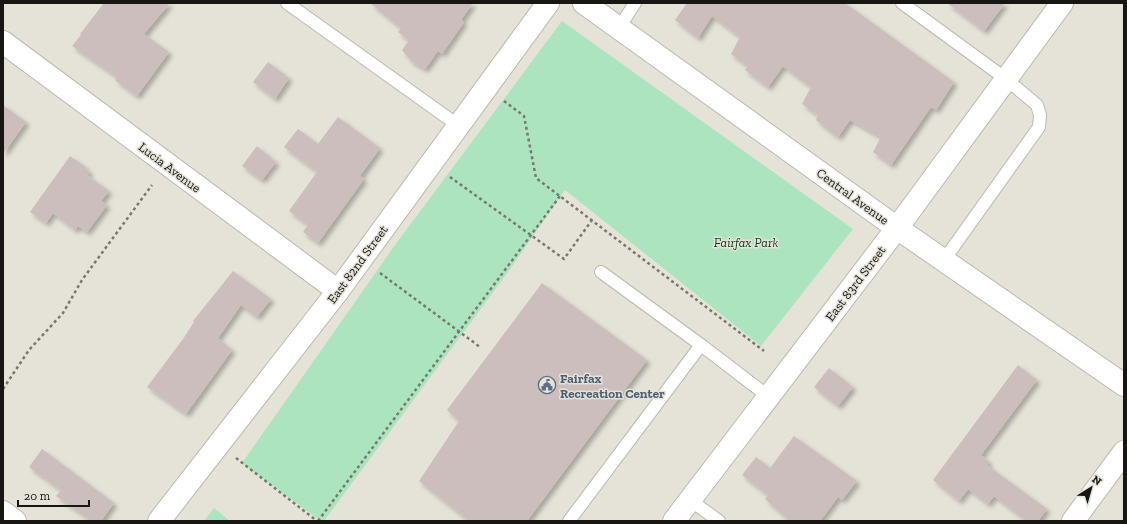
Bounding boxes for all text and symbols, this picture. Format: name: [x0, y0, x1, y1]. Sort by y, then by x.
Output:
street label: Lucia Avenue: [136, 139, 204, 196]
street label: Central Avenue: [814, 165, 892, 228]
street label: East 82nd Street: [324, 222, 391, 306]
park label: Fairfax Park: [714, 235, 778, 250]
street label: East 83rd Street: [822, 242, 889, 324]
place label: Fairfax Recreation Center: [560, 371, 665, 401]
public building icon: Fairfax Recreation Center: [537, 375, 557, 395]
north arrow: [1071, 468, 1111, 508]
text: N: [1089, 473, 1104, 489]
scale bar: [18, 482, 89, 508]
text: 20 m: [24, 489, 51, 503]

